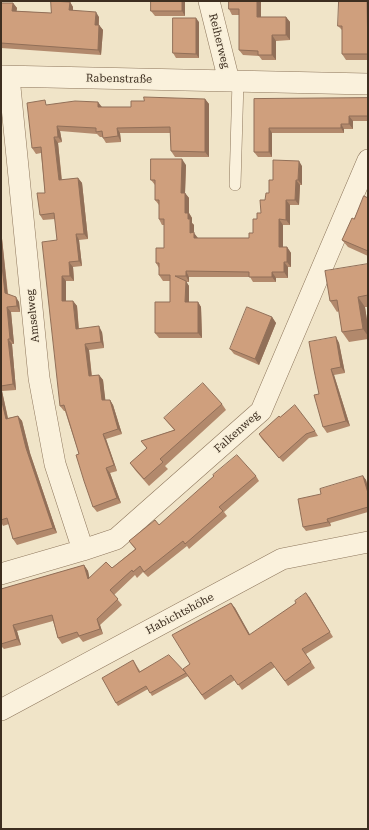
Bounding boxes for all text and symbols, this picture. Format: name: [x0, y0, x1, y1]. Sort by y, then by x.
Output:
street label: Reiherweg: [206, 12, 232, 70]
street label: Rabenstraße: [86, 72, 152, 86]
street label: Amselweg: [24, 289, 42, 343]
street label: Falkenweg: [212, 408, 262, 456]
street label: Habichtshöhe: [144, 591, 216, 637]

